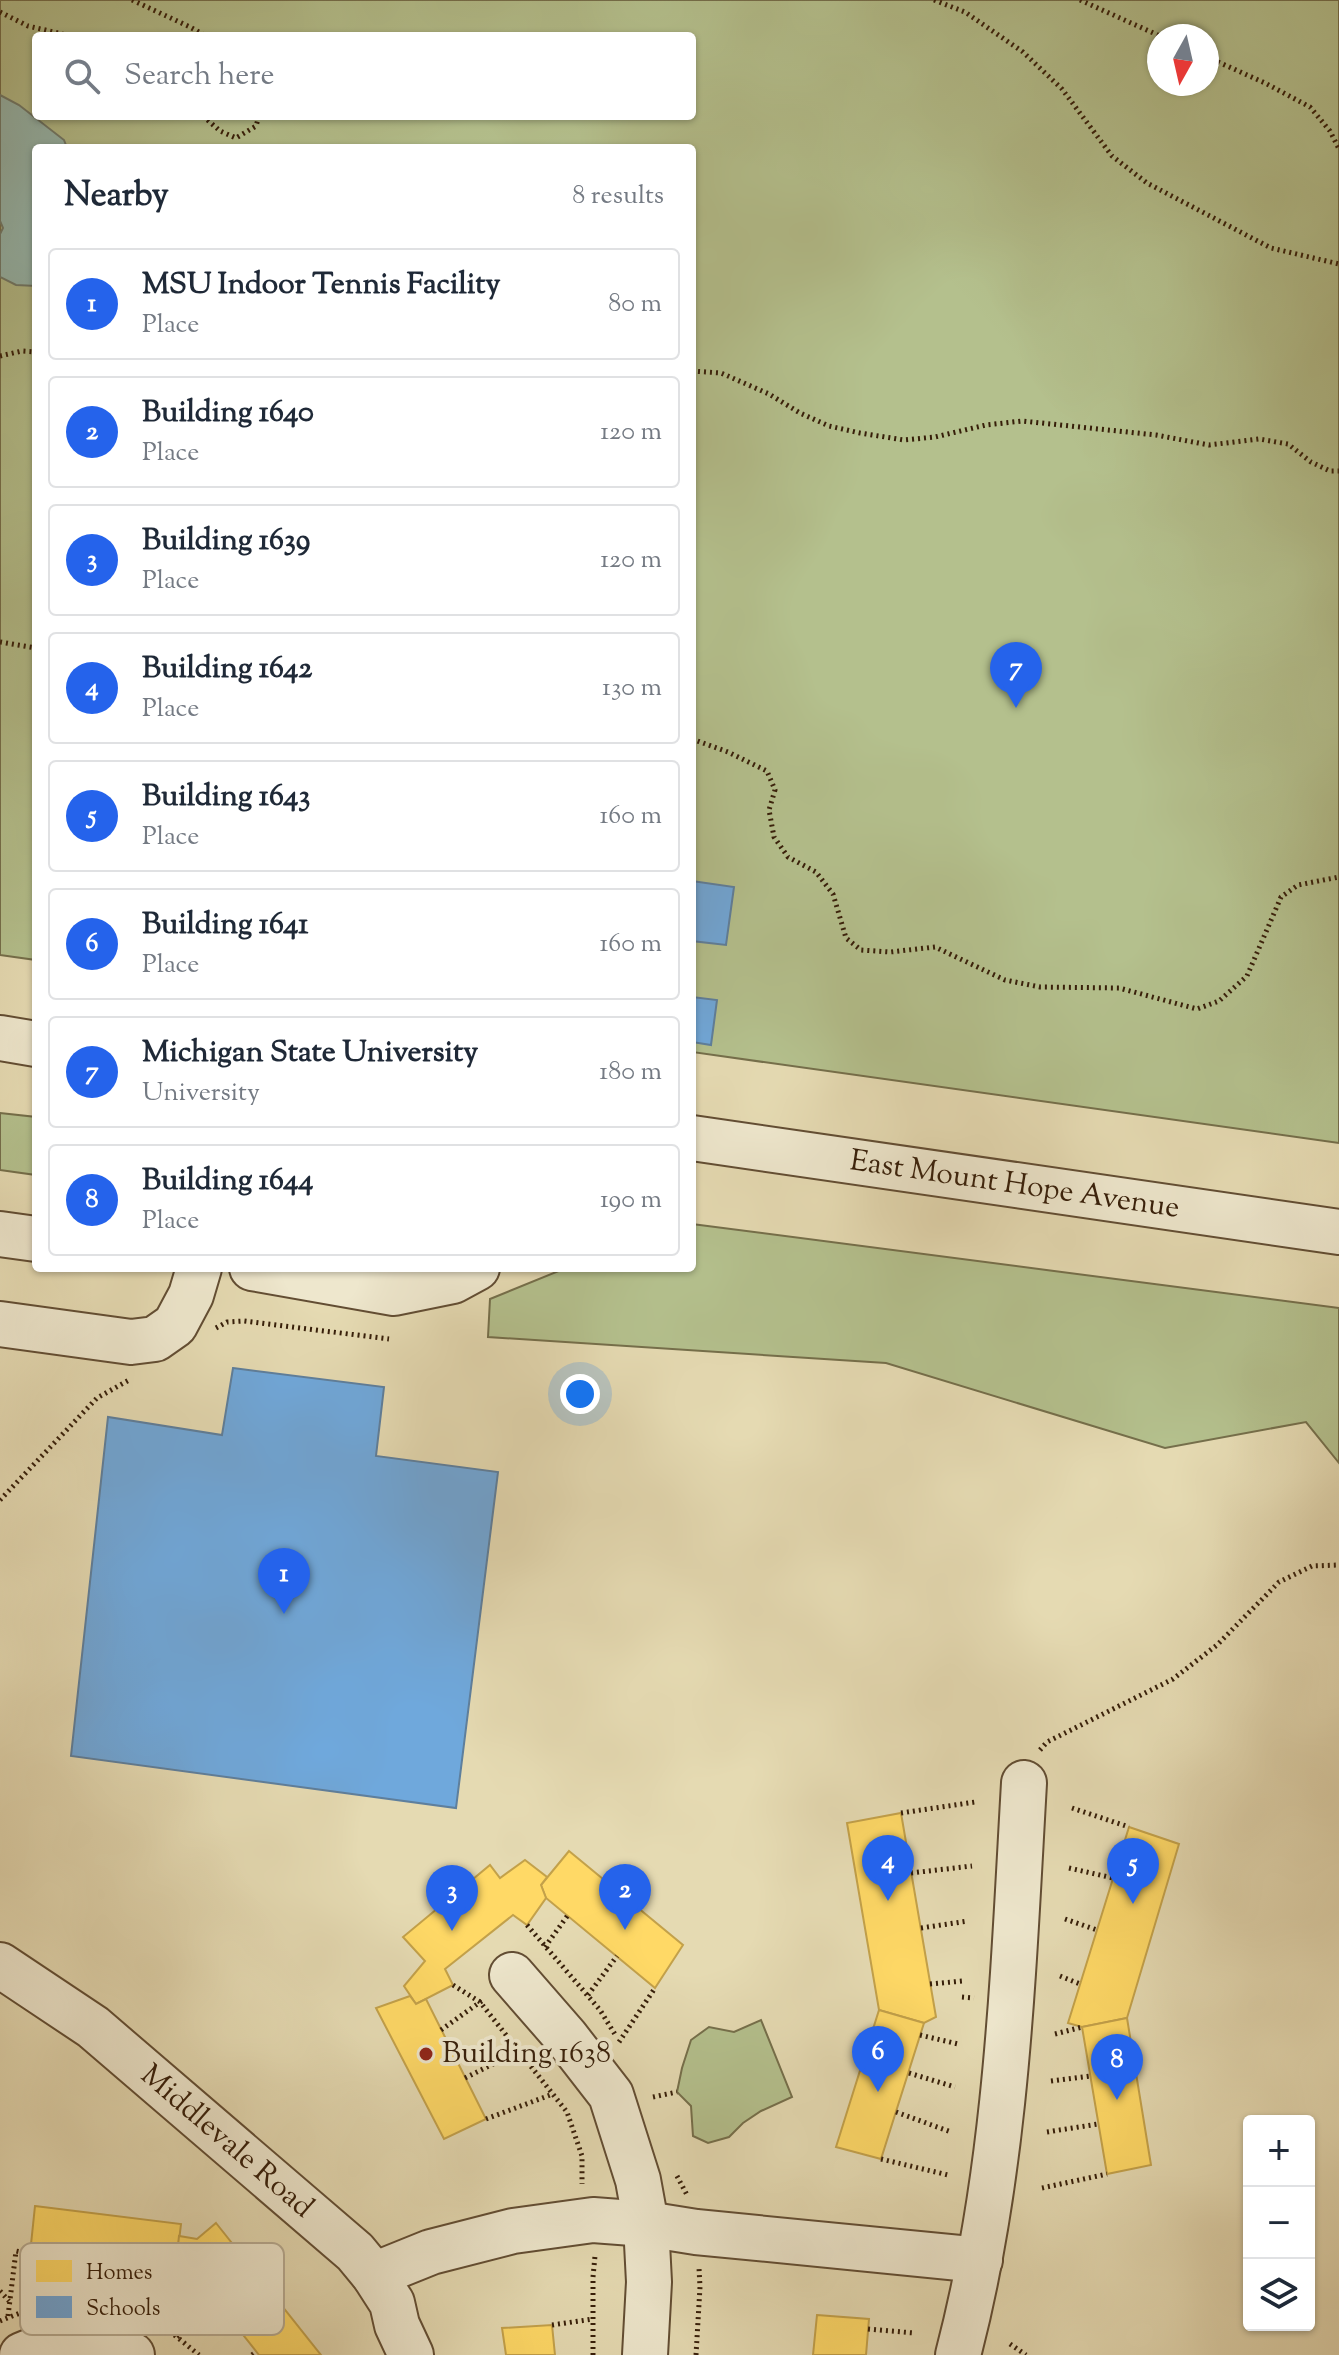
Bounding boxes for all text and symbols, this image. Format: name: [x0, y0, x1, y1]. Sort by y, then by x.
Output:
north arrow: [1147, 24, 1219, 96]
search box: [32, 32, 696, 120]
icon: search: [60, 54, 104, 98]
text: Search here: [124, 55, 274, 98]
text: Nearby: [64, 172, 169, 221]
text: 8 results: [572, 178, 664, 215]
text: MSU Indoor Tennis Facility: [142, 264, 500, 307]
text: 1: [88, 286, 96, 323]
text: 80 m: [608, 286, 662, 323]
text: Place: [142, 307, 199, 344]
text: Building 1640: [142, 392, 314, 435]
text: 2: [86, 414, 98, 451]
text: 120 m: [600, 414, 662, 451]
text: Place: [142, 435, 199, 472]
text: Building 1639: [142, 520, 310, 563]
text: 3: [87, 542, 97, 579]
text: 120 m: [600, 542, 662, 579]
text: Place: [142, 563, 199, 600]
pin: 7: [990, 642, 1042, 708]
text: Building 1642: [142, 648, 312, 691]
text: 4: [85, 670, 99, 707]
text: 130 m: [602, 670, 662, 707]
text: Place: [142, 691, 199, 728]
text: Building 1643: [142, 776, 310, 819]
text: 5: [88, 798, 96, 835]
text: 160 m: [599, 798, 662, 835]
text: Place: [142, 819, 199, 856]
text: Building 1641: [142, 904, 309, 947]
text: 6: [86, 926, 98, 963]
text: 160 m: [599, 926, 662, 963]
text: Place: [142, 947, 199, 984]
text: Michigan State University: [142, 1032, 478, 1075]
text: 7: [85, 1054, 99, 1091]
text: 180 m: [599, 1054, 662, 1091]
text: University: [142, 1075, 260, 1112]
street label: East Mount Hope Avenue: [847, 1140, 1182, 1230]
text: Building 1644: [142, 1160, 313, 1203]
text: 8: [85, 1182, 99, 1219]
text: 190 m: [600, 1182, 662, 1219]
text: Place: [142, 1203, 199, 1240]
your location: [560, 1374, 600, 1414]
pin: 1: [258, 1548, 310, 1614]
pin: 4: [862, 1835, 914, 1901]
pin: 5: [1107, 1838, 1159, 1904]
pin: 2: [599, 1864, 651, 1930]
pin: 3: [426, 1865, 478, 1931]
pin: 6: [852, 2026, 904, 2092]
place label: Building 1638: [442, 2033, 611, 2076]
pin: 8: [1091, 2034, 1143, 2100]
marker: Building 1638: [417, 2045, 435, 2063]
street label: Middlevale Road: [131, 2055, 323, 2229]
map controls: [1243, 2115, 1315, 2331]
button: +: [1243, 2115, 1315, 2187]
button: −: [1243, 2187, 1315, 2259]
legend: [20, 2243, 284, 2335]
text: Homes: [86, 2258, 152, 2290]
button: layers: [1243, 2259, 1315, 2331]
text: Schools: [86, 2294, 160, 2326]

